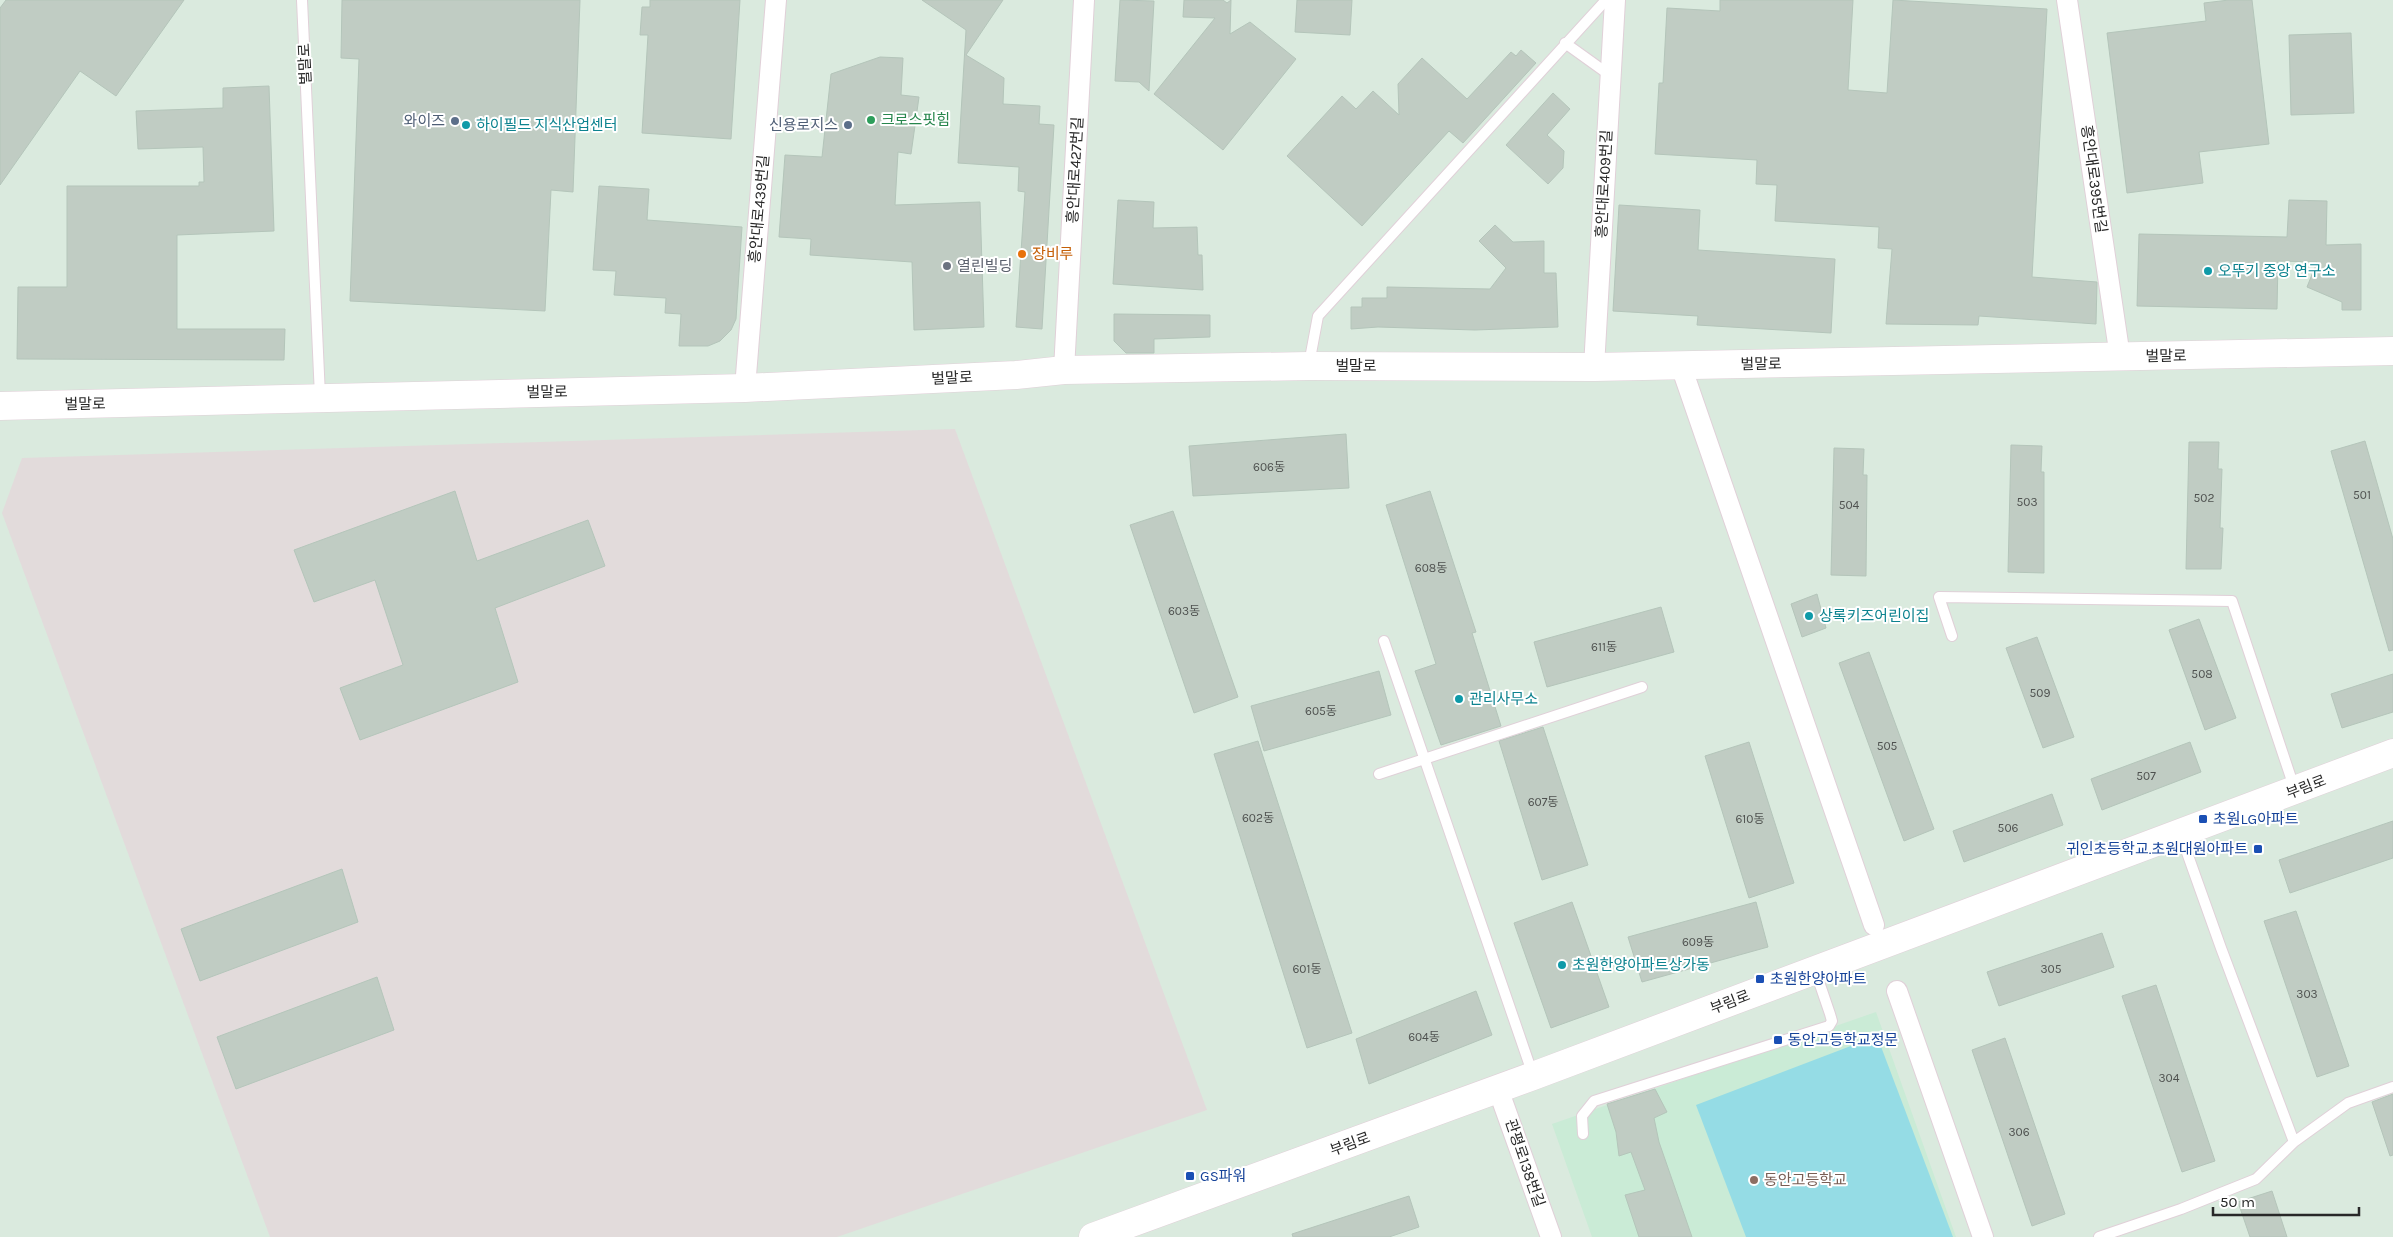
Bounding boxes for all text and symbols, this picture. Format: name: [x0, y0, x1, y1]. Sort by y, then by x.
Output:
street label: 벌말로: [295, 43, 315, 85]
place label: 크로스핏힘: [881, 111, 950, 129]
place label: 와이즈: [404, 112, 445, 130]
marker: 크로스핏힘: [865, 114, 877, 126]
marker: 와이즈: [449, 115, 461, 127]
place label: 하이필드 지식산업센터: [476, 116, 618, 134]
place label: 신용로지스: [769, 116, 838, 134]
street label: 흥안대로427번길: [1063, 116, 1087, 224]
marker: 하이필드 지식산업센터: [460, 119, 472, 131]
marker: 신용로지스: [842, 119, 854, 131]
street label: 흥안대로395번길: [2078, 124, 2110, 234]
street label: 흥안대로409번길: [1592, 129, 1616, 239]
street label: 흥안대로439번길: [745, 154, 773, 264]
place label: 장비루: [1032, 245, 1073, 263]
marker: 장비루: [1016, 248, 1028, 260]
place label: 열린빌딩: [957, 257, 1012, 275]
marker: 열린빌딩: [941, 260, 953, 272]
place label: 오뚜기 중앙 연구소: [2218, 262, 2336, 280]
marker: 오뚜기 중앙 연구소: [2202, 265, 2214, 277]
street label: 벌말로: [2145, 347, 2187, 365]
street label: 벌말로: [1740, 355, 1782, 373]
street label: 벌말로: [1335, 357, 1377, 375]
street label: 벌말로: [931, 368, 973, 388]
street label: 벌말로: [526, 383, 568, 401]
street label: 벌말로: [64, 395, 106, 413]
house number: 606동: [1253, 460, 1285, 474]
house number: 501: [2353, 488, 2371, 502]
house number: 502: [2194, 491, 2214, 505]
house number: 503: [2017, 495, 2037, 509]
house number: 504: [1839, 498, 1860, 512]
house number: 608동: [1415, 561, 1447, 575]
house number: 603동: [1168, 604, 1200, 618]
place label: 상록키즈어린이집: [1819, 607, 1929, 625]
marker: 상록키즈어린이집: [1803, 610, 1815, 622]
house number: 611동: [1591, 640, 1617, 654]
house number: 508: [2191, 667, 2213, 681]
house number: 509: [2030, 686, 2050, 700]
place label: 관리사무소: [1469, 690, 1538, 708]
marker: 관리사무소: [1453, 693, 1465, 705]
house number: 605동: [1305, 704, 1337, 718]
house number: 505: [1877, 739, 1898, 753]
house number: 507: [2136, 769, 2156, 783]
street label: 부림로: [2283, 771, 2329, 803]
house number: 607동: [1528, 795, 1558, 809]
place label: 초원LG아파트: [2213, 810, 2299, 828]
house number: 602동: [1242, 811, 1274, 825]
house number: 610동: [1736, 812, 1765, 826]
marker: 초원LG아파트: [2197, 813, 2209, 825]
house number: 506: [1998, 821, 2019, 835]
place label: 귀인초등학교.초원대원아파트: [2066, 840, 2248, 858]
marker: 귀인초등학교.초원대원아파트: [2252, 843, 2264, 855]
house number: 609동: [1682, 935, 1714, 949]
place label: 초원한양아파트상가동: [1572, 956, 1710, 974]
marker: 초원한양아파트상가동: [1556, 959, 1568, 971]
house number: 601동: [1293, 962, 1322, 976]
house number: 305: [2041, 962, 2062, 976]
place label: 초원한양아파트: [1770, 970, 1867, 988]
marker: 초원한양아파트: [1754, 973, 1766, 985]
street label: 부림로: [1707, 986, 1753, 1018]
house number: 303: [2296, 987, 2318, 1001]
house number: 604동: [1408, 1030, 1440, 1044]
place label: 동안고등학교정문: [1788, 1031, 1898, 1049]
marker: 동안고등학교정문: [1772, 1034, 1784, 1046]
house number: 304: [2159, 1071, 2180, 1085]
street label: 관평로138번길: [1502, 1117, 1548, 1209]
house number: 306: [2008, 1125, 2030, 1139]
street label: 부림로: [1327, 1128, 1373, 1160]
place label: GS파워: [1200, 1167, 1246, 1185]
marker: GS파워: [1184, 1170, 1196, 1182]
place label: 동안고등학교: [1764, 1171, 1847, 1189]
marker: 동안고등학교: [1748, 1174, 1760, 1186]
scale bar: [2213, 1184, 2359, 1216]
text: 50 m: [2220, 1193, 2255, 1211]

